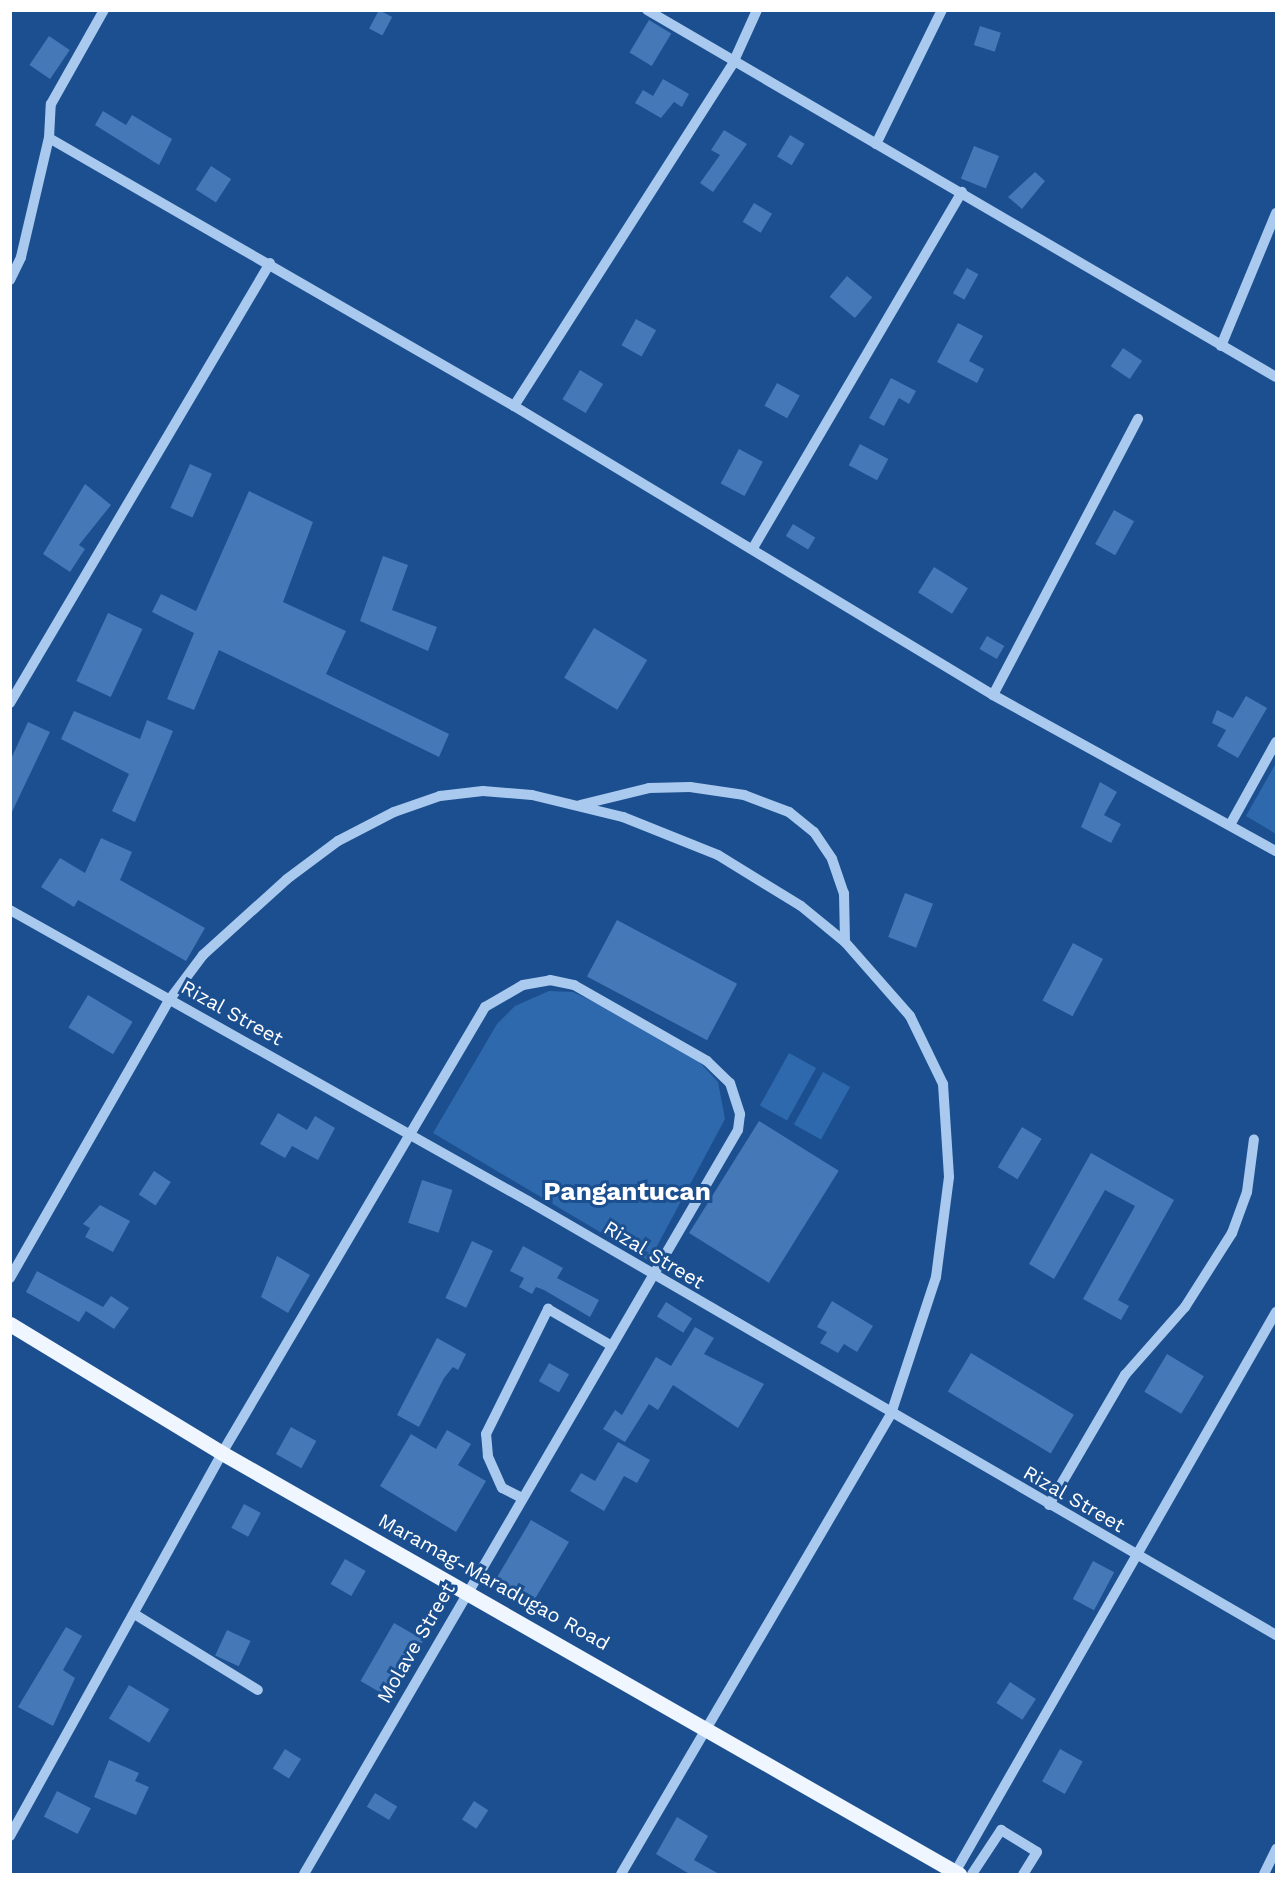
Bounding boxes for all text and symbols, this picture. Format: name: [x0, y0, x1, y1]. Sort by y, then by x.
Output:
street label: Rizal Street: [176, 975, 288, 1051]
district label: Pangantucan: [543, 1176, 711, 1208]
street label: Rizal Street: [599, 1215, 709, 1295]
street label: Rizal Street: [1019, 1460, 1129, 1538]
street label: Maramag-Maradugao Road: [374, 1508, 614, 1656]
street label: Molave Street: [372, 1579, 460, 1707]

